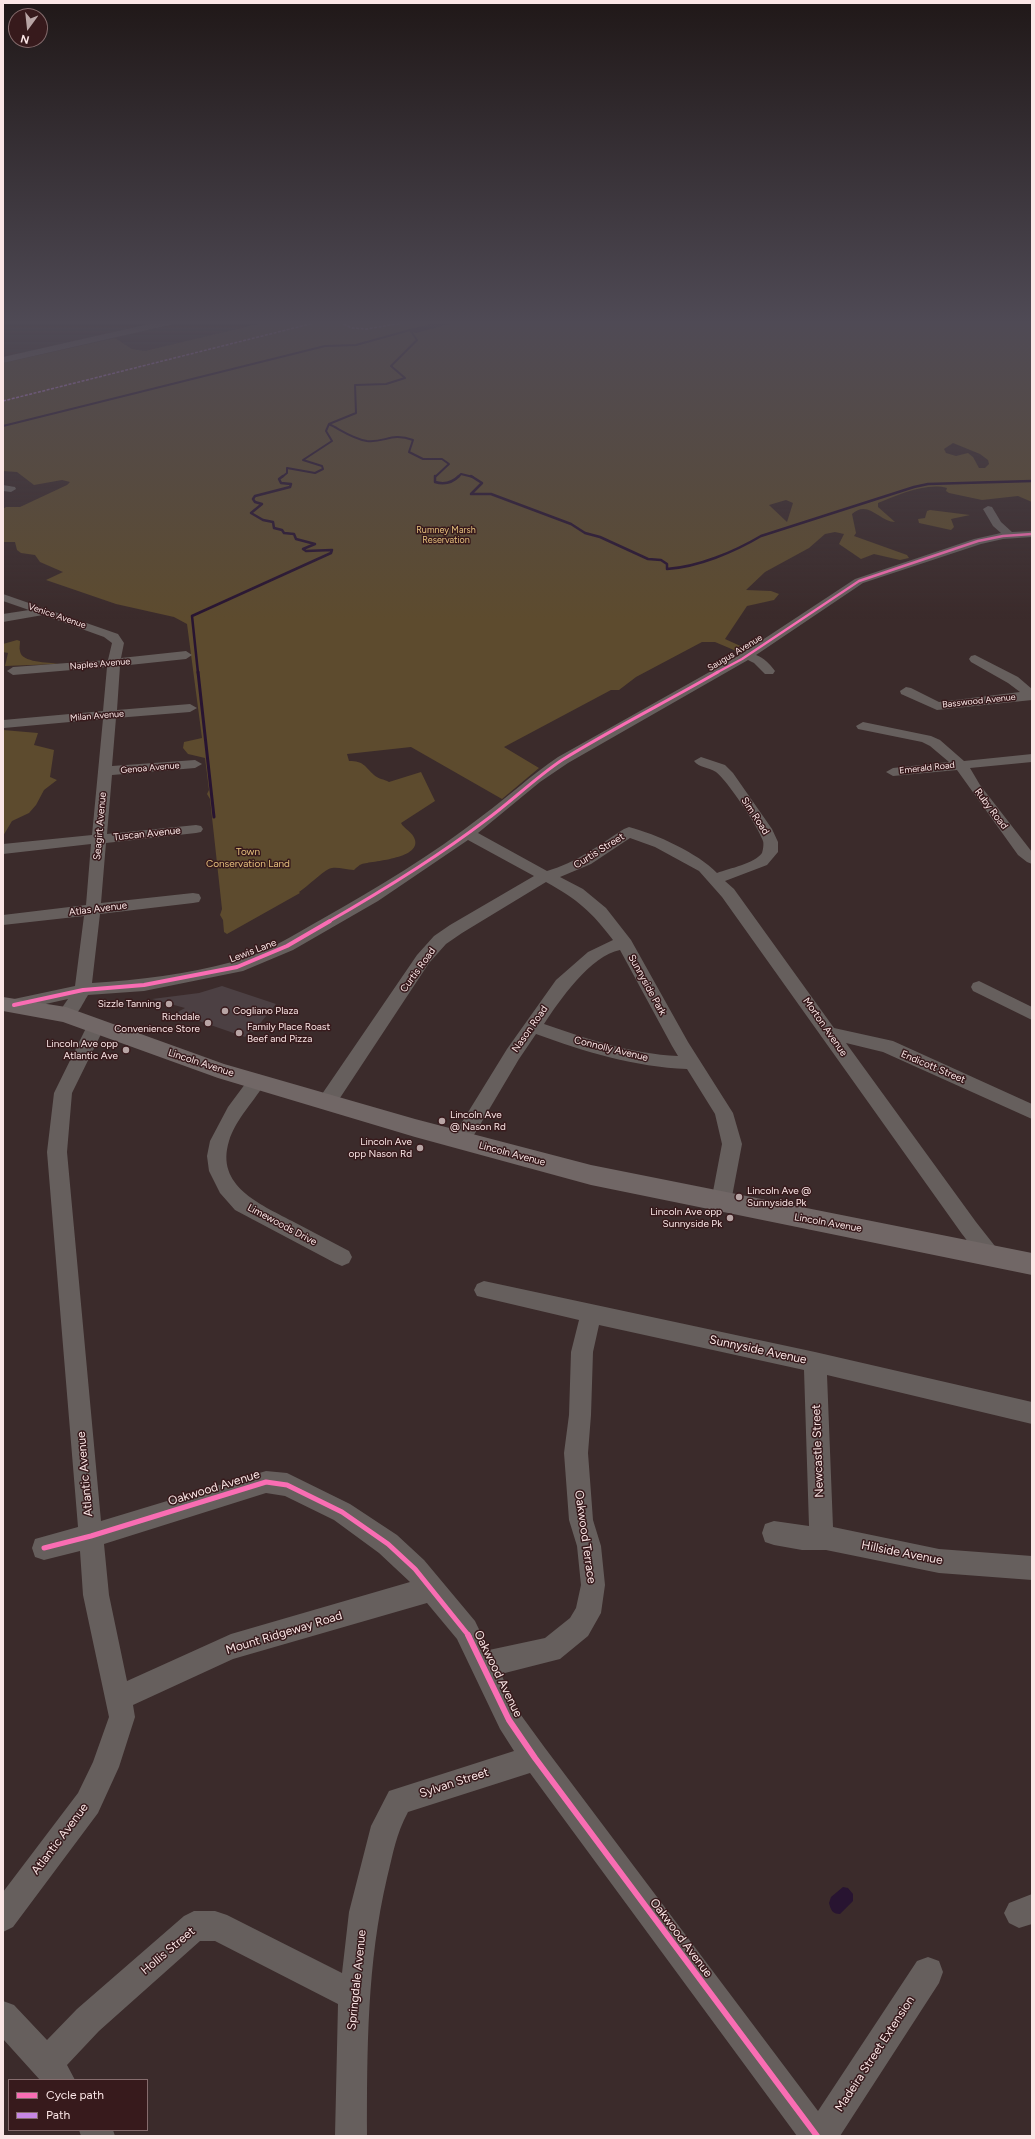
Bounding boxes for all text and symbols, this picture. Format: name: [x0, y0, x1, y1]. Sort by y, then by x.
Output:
north arrow: [8, 8, 48, 48]
text: N: [19, 32, 31, 46]
park label: Rumney Marsh Reservation: [416, 525, 476, 546]
street label: Venice Avenue: [27, 601, 87, 631]
street label: Saugus Avenue: [706, 632, 764, 674]
street label: Naples Avenue: [69, 656, 131, 672]
street label: Basswood Avenue: [942, 692, 1016, 710]
street label: Milan Avenue: [70, 708, 124, 724]
street label: Genoa Avenue: [120, 760, 180, 776]
street label: Emerald Road: [899, 760, 955, 776]
street label: Ruby Road: [972, 786, 1010, 832]
street label: Seagirt Avenue: [91, 791, 109, 861]
street label: Sim Road: [738, 795, 772, 837]
street label: Tuscan Avenue: [113, 824, 181, 844]
street label: Curtis Street: [571, 831, 627, 871]
park label: Town Conservation Land: [206, 846, 290, 870]
street label: Atlas Avenue: [68, 899, 128, 919]
street label: Lewis Lane: [228, 937, 278, 965]
street label: Curtis Road: [398, 945, 438, 995]
street label: Sunnyside Park: [625, 952, 669, 1018]
street label: Morton Avenue: [800, 995, 850, 1059]
place label: Sizzle Tanning: [98, 998, 161, 1010]
marker: Sizzle Tanning: [164, 999, 174, 1009]
street label: Nason Road: [509, 1003, 551, 1055]
place label: Cogliano Plaza: [233, 1005, 298, 1017]
marker: Cogliano Plaza: [220, 1006, 230, 1016]
place label: Richdale Convenience Store: [114, 1011, 200, 1034]
marker: Richdale Convenience Store: [203, 1018, 213, 1028]
place label: Family Place Roast Beef and Pizza: [247, 1021, 330, 1044]
marker: Family Place Roast Beef and Pizza: [234, 1028, 244, 1038]
street label: Connolly Avenue: [573, 1034, 649, 1064]
place label: Lincoln Ave opp Atlantic Ave: [46, 1038, 118, 1062]
marker: Lincoln Ave opp Atlantic Ave: [121, 1045, 131, 1055]
street label: Lincoln Avenue: [167, 1047, 235, 1079]
street label: Endicott Street: [899, 1048, 967, 1086]
place label: Lincoln Ave @ Nason Rd: [450, 1109, 506, 1132]
marker: Lincoln Ave @ Nason Rd: [437, 1116, 447, 1126]
place label: Lincoln Ave opp Nason Rd: [348, 1136, 412, 1160]
street label: Lincoln Avenue: [477, 1139, 547, 1169]
marker: Lincoln Ave opp Nason Rd: [415, 1143, 425, 1153]
place label: Lincoln Ave @ Sunnyside Pk: [747, 1185, 811, 1208]
marker: Lincoln Ave @ Sunnyside Pk: [734, 1192, 744, 1202]
street label: Limewoods Drive: [245, 1202, 319, 1248]
place label: Lincoln Ave opp Sunnyside Pk: [650, 1206, 722, 1230]
street label: Lincoln Avenue: [793, 1211, 863, 1235]
marker: Lincoln Ave opp Sunnyside Pk: [725, 1213, 735, 1223]
street label: Sunnyside Avenue: [708, 1333, 808, 1367]
street label: Newcastle Street: [809, 1404, 827, 1498]
street label: Atlantic Avenue: [74, 1431, 96, 1517]
street label: Oakwood Avenue: [166, 1467, 262, 1509]
street label: Oakwood Terrace: [571, 1489, 599, 1585]
street label: Hillside Avenue: [860, 1538, 944, 1568]
street label: Mount Ridgeway Road: [224, 1608, 344, 1658]
street label: Oakwood Avenue: [471, 1628, 525, 1720]
street label: Sylvan Street: [418, 1765, 490, 1801]
street label: Atlantic Avenue: [29, 1801, 91, 1877]
street label: Oakwood Avenue: [647, 1896, 715, 1980]
street label: Hollis Street: [138, 1924, 198, 1978]
street label: Springdale Avenue: [345, 1929, 369, 2031]
street label: Madeira Street Extension: [832, 1993, 918, 2115]
legend: [8, 2079, 148, 2131]
text: Cycle path: [46, 2088, 104, 2102]
text: Path: [46, 2108, 70, 2122]

